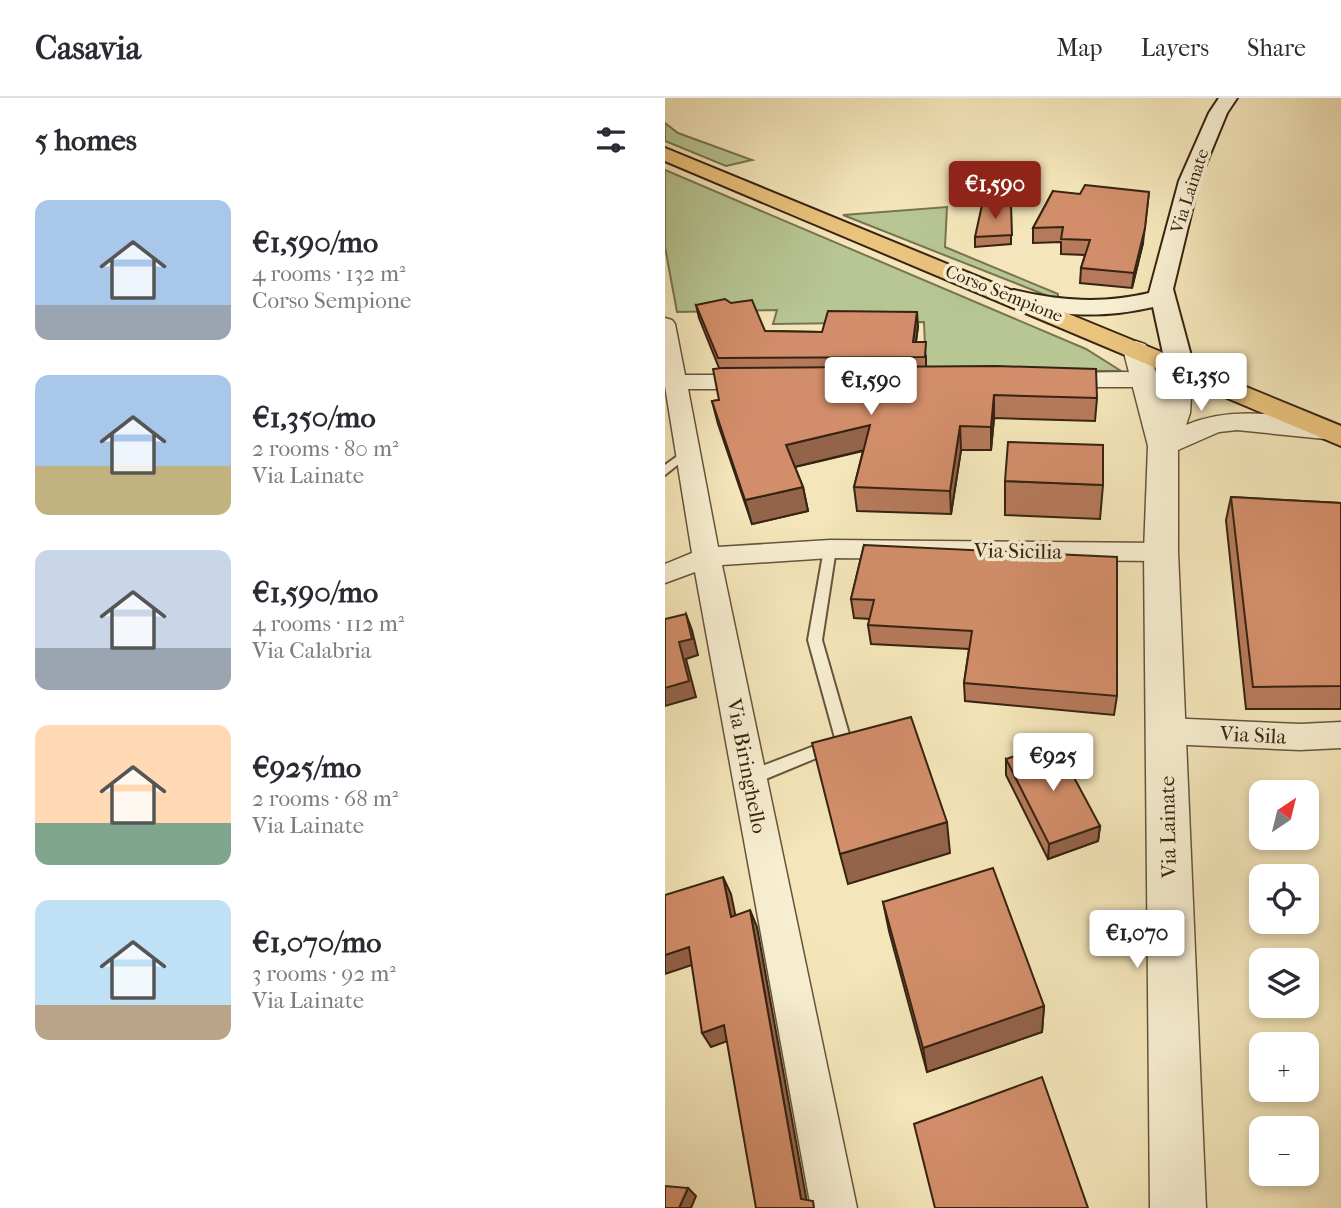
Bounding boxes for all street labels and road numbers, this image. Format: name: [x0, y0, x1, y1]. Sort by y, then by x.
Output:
street label: Via Lainate: [1166, 146, 1214, 237]
street label: Corso Sempione: [942, 261, 1066, 327]
street label: Via Sicilia: [973, 538, 1063, 564]
street label: Via Biringhello: [722, 696, 772, 835]
street label: Via Sila: [1218, 721, 1287, 749]
street label: Via Lainate: [1155, 776, 1181, 879]

